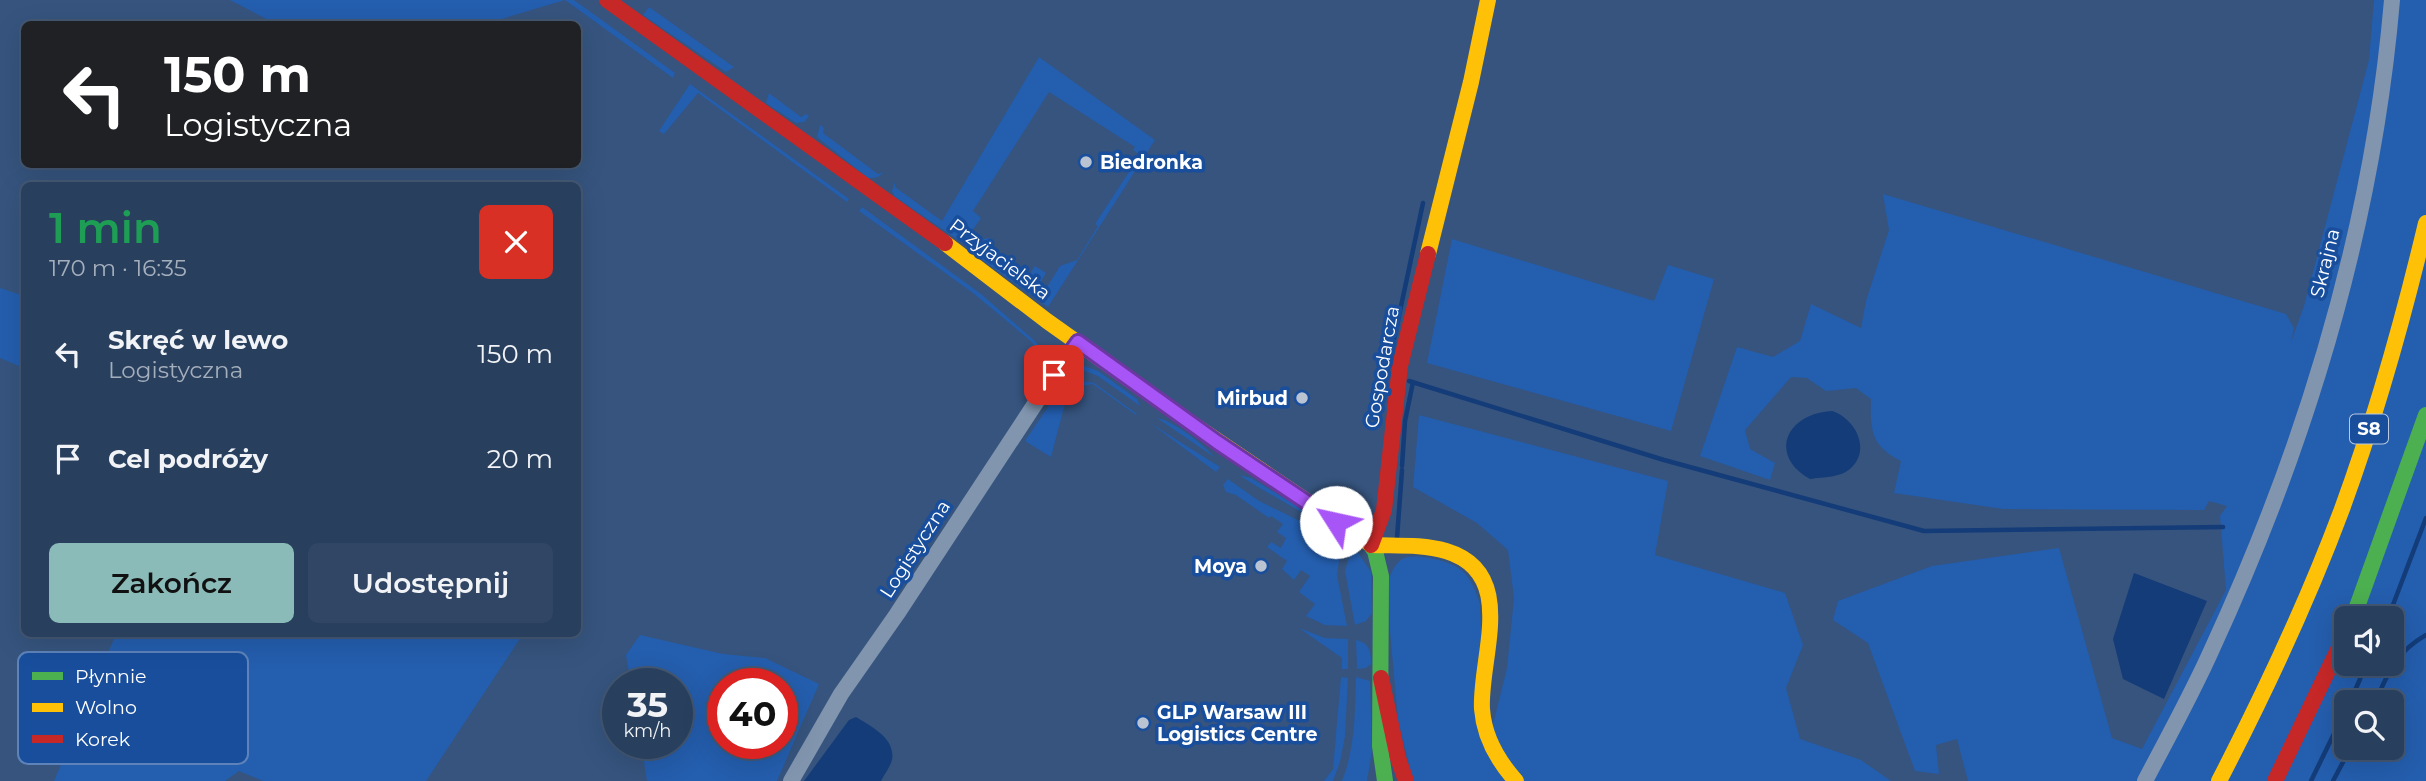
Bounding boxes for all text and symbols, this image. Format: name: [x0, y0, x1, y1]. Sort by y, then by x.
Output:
text: 150 m: [164, 45, 311, 104]
icon: left: [49, 49, 140, 140]
text: Logistyczna: [164, 105, 352, 144]
place label: Biedronka: [1100, 151, 1203, 174]
marker: Biedronka: [1078, 154, 1094, 170]
text: 1 min: [49, 202, 162, 254]
button: close: [479, 205, 553, 279]
street label: Przyjacielska: [945, 214, 1055, 304]
street label: Skrajna: [2305, 226, 2345, 300]
text: 170 m · 16:35: [49, 254, 187, 282]
street label: Gospodarcza: [1360, 304, 1404, 430]
text: Skręć w lewo: [108, 324, 288, 356]
icon: left: [49, 335, 87, 373]
text: 150 m: [477, 338, 553, 370]
pin: [1024, 345, 1084, 405]
text: Logistyczna: [108, 356, 243, 384]
icon: arrive: [1035, 356, 1073, 394]
place label: Mirbud: [1217, 387, 1288, 410]
marker: Mirbud: [1294, 390, 1310, 406]
road number: S8: [2350, 414, 2388, 444]
icon: arrive: [49, 440, 87, 478]
text: Cel podróży: [108, 443, 268, 475]
text: 20 m: [487, 443, 553, 475]
position arrow: [1299, 485, 1373, 559]
street label: Logistyczna: [875, 496, 955, 602]
button: Zakończ: [49, 543, 294, 623]
button: Udostępnij: [308, 543, 553, 623]
place label: Moya: [1194, 555, 1247, 578]
marker: Moya: [1253, 558, 1269, 574]
map controls: [2334, 606, 2404, 760]
button: sound: [2334, 606, 2404, 676]
legend: [18, 652, 248, 764]
text: Płynnie: [75, 665, 146, 688]
speed limit sign: 40: [707, 668, 798, 759]
text: 35: [627, 683, 668, 726]
button: search: [2334, 690, 2404, 760]
text: Wolno: [75, 696, 137, 719]
place label: GLP Warsaw III Logistics Centre: [1157, 701, 1317, 746]
marker: GLP Warsaw III Logistics Centre: [1135, 715, 1151, 731]
text: km/h: [623, 720, 672, 742]
text: Korek: [75, 728, 131, 751]

